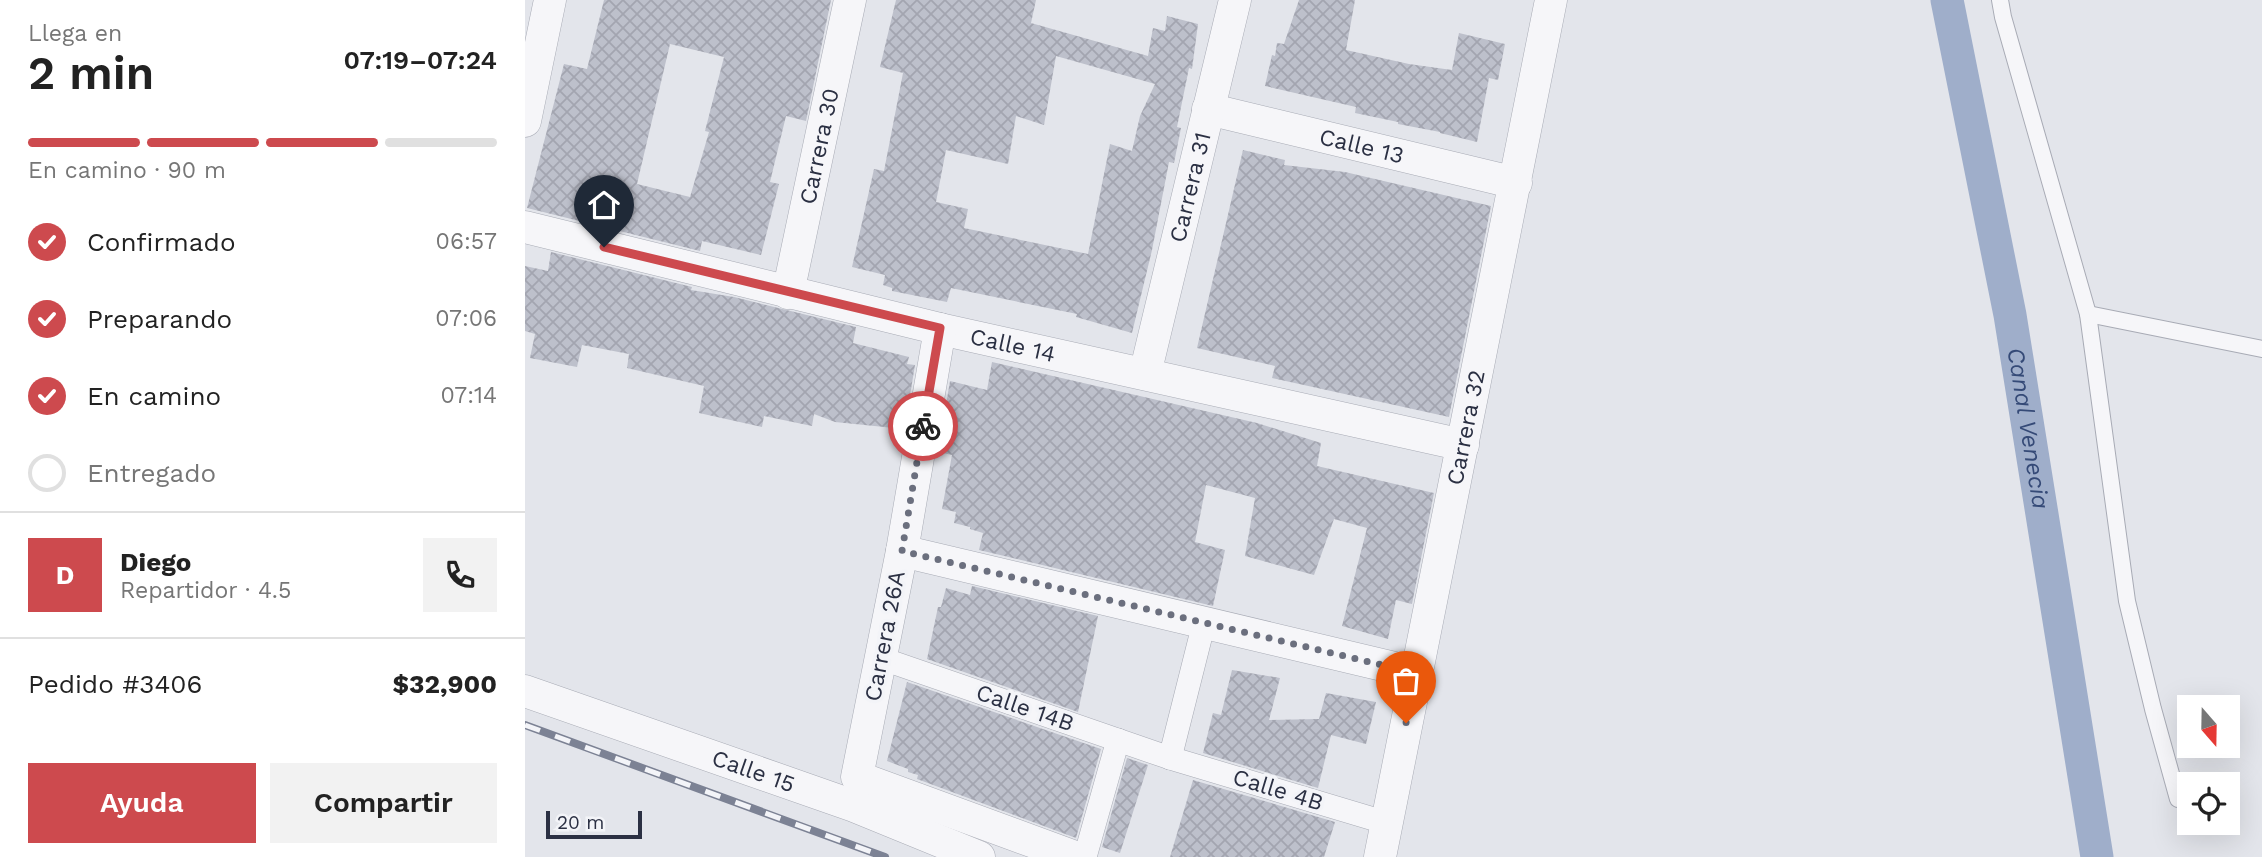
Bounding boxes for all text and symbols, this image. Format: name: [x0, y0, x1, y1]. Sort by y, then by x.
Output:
text: Llega en: [28, 20, 122, 47]
text: 07:19–07:24: [344, 45, 497, 75]
text: 2 min: [28, 46, 154, 100]
street label: Carrera 30: [794, 86, 844, 207]
street label: Calle 13: [1317, 123, 1407, 169]
street label: Carrera 31: [1164, 130, 1216, 245]
text: En camino · 90 m: [28, 157, 226, 184]
pin: [574, 175, 634, 247]
icon: home: [585, 186, 623, 224]
icon: check: [28, 223, 66, 261]
text: Confirmado: [87, 227, 236, 257]
text: 06:57: [436, 228, 497, 255]
icon: check: [28, 300, 66, 338]
text: Preparando: [87, 304, 232, 334]
text: 07:06: [435, 305, 497, 332]
street label: Calle 14: [968, 323, 1058, 368]
water label: Canal Venecia: [2001, 345, 2055, 511]
street label: Carrera 32: [1441, 368, 1490, 487]
icon: check: [28, 377, 66, 415]
text: En camino: [87, 381, 221, 411]
text: 07:14: [440, 382, 497, 409]
courier: [888, 391, 958, 461]
icon: bike: [904, 407, 942, 445]
text: Entregado: [87, 458, 216, 488]
button: phone: [423, 538, 497, 612]
text: Diego: [120, 547, 191, 577]
text: D: [56, 560, 74, 590]
street label: Carrera 26A: [859, 568, 911, 704]
text: Repartidor · 4.5: [120, 577, 291, 604]
pin: [1376, 651, 1436, 723]
icon: bag: [1387, 662, 1425, 700]
text: Pedido #3406: [28, 669, 202, 699]
text: $32,900: [392, 669, 497, 699]
street label: Calle 14B: [973, 679, 1077, 737]
north arrow: [2177, 695, 2240, 758]
map controls: [2177, 695, 2240, 835]
street label: Calle 15: [708, 744, 798, 798]
button: Ayuda: [28, 763, 256, 843]
button: Compartir: [270, 763, 497, 843]
street label: Calle 4B: [1230, 763, 1326, 817]
button: locate: [2177, 772, 2240, 835]
scale bar: [546, 808, 642, 840]
text: 20 m: [557, 811, 604, 834]

